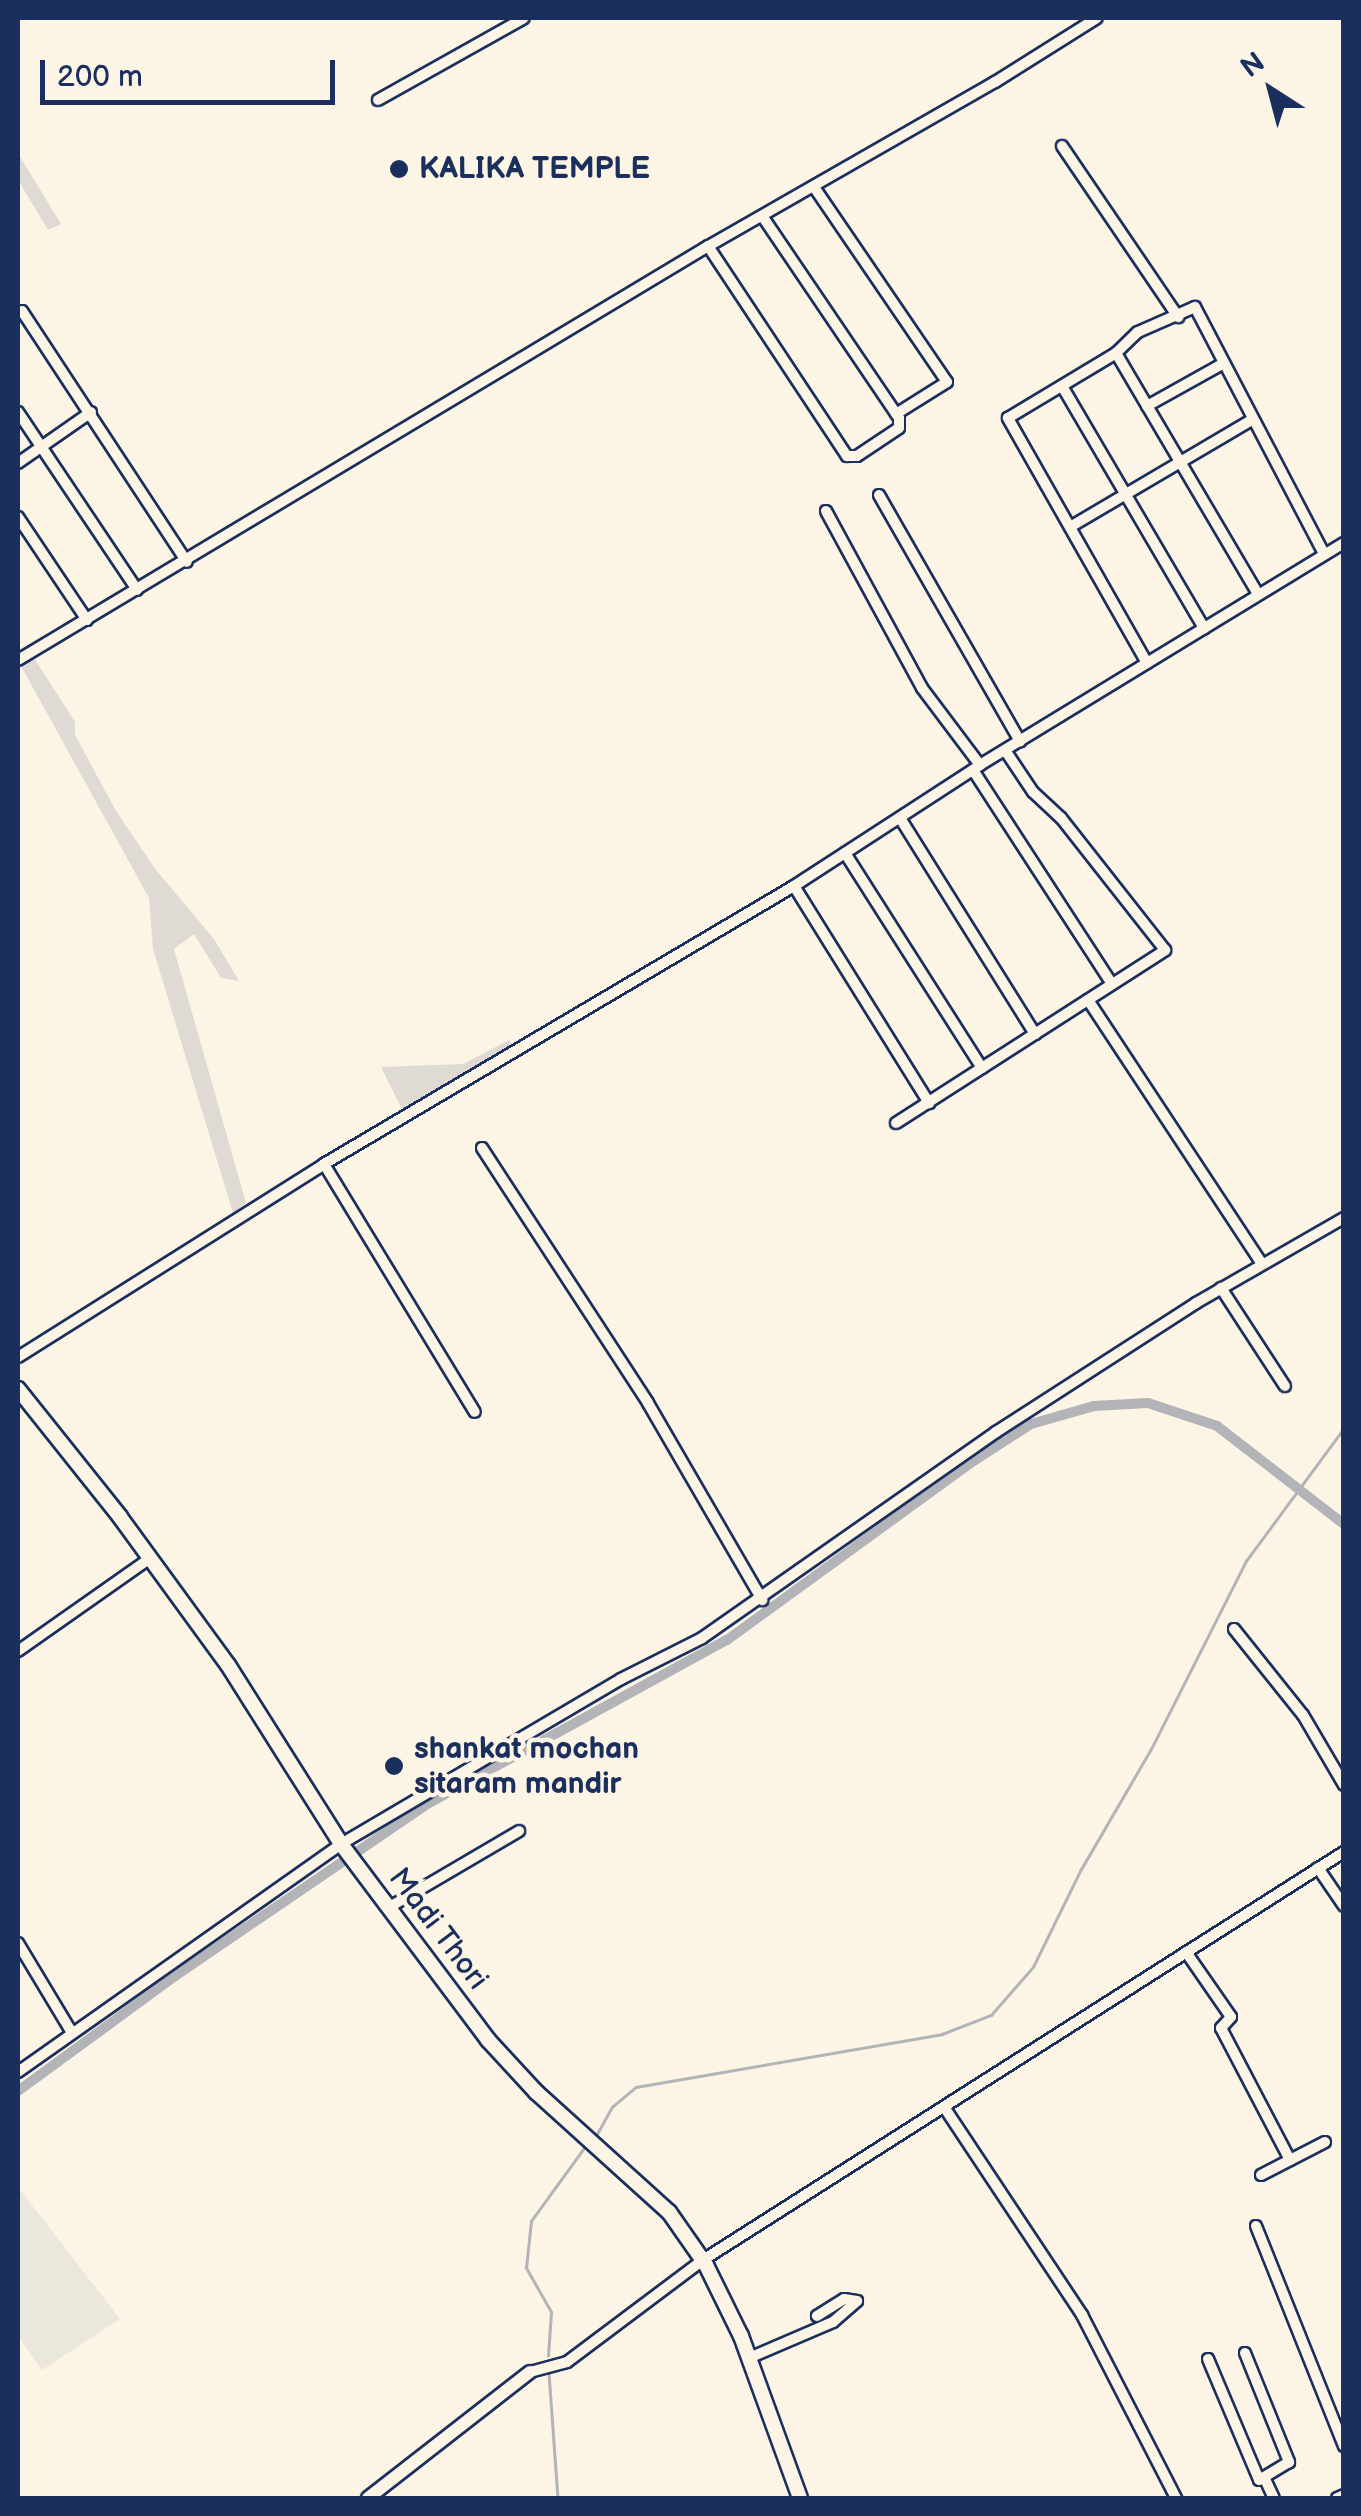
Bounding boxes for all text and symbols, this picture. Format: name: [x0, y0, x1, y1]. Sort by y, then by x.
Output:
scale bar: [45, 40, 340, 102]
north arrow: [1221, 40, 1321, 140]
text: N: [1235, 46, 1271, 85]
text: 200 m: [57, 59, 143, 95]
place label: KALIKA TEMPLE: [419, 151, 650, 187]
marker: KALIKA TEMPLE: [388, 158, 410, 180]
place label: shankat mochan sitaram mandir: [414, 1731, 639, 1802]
marker: shankat mochan sitaram mandir: [383, 1755, 405, 1777]
street label: Madi Thori: [380, 1861, 496, 1997]

